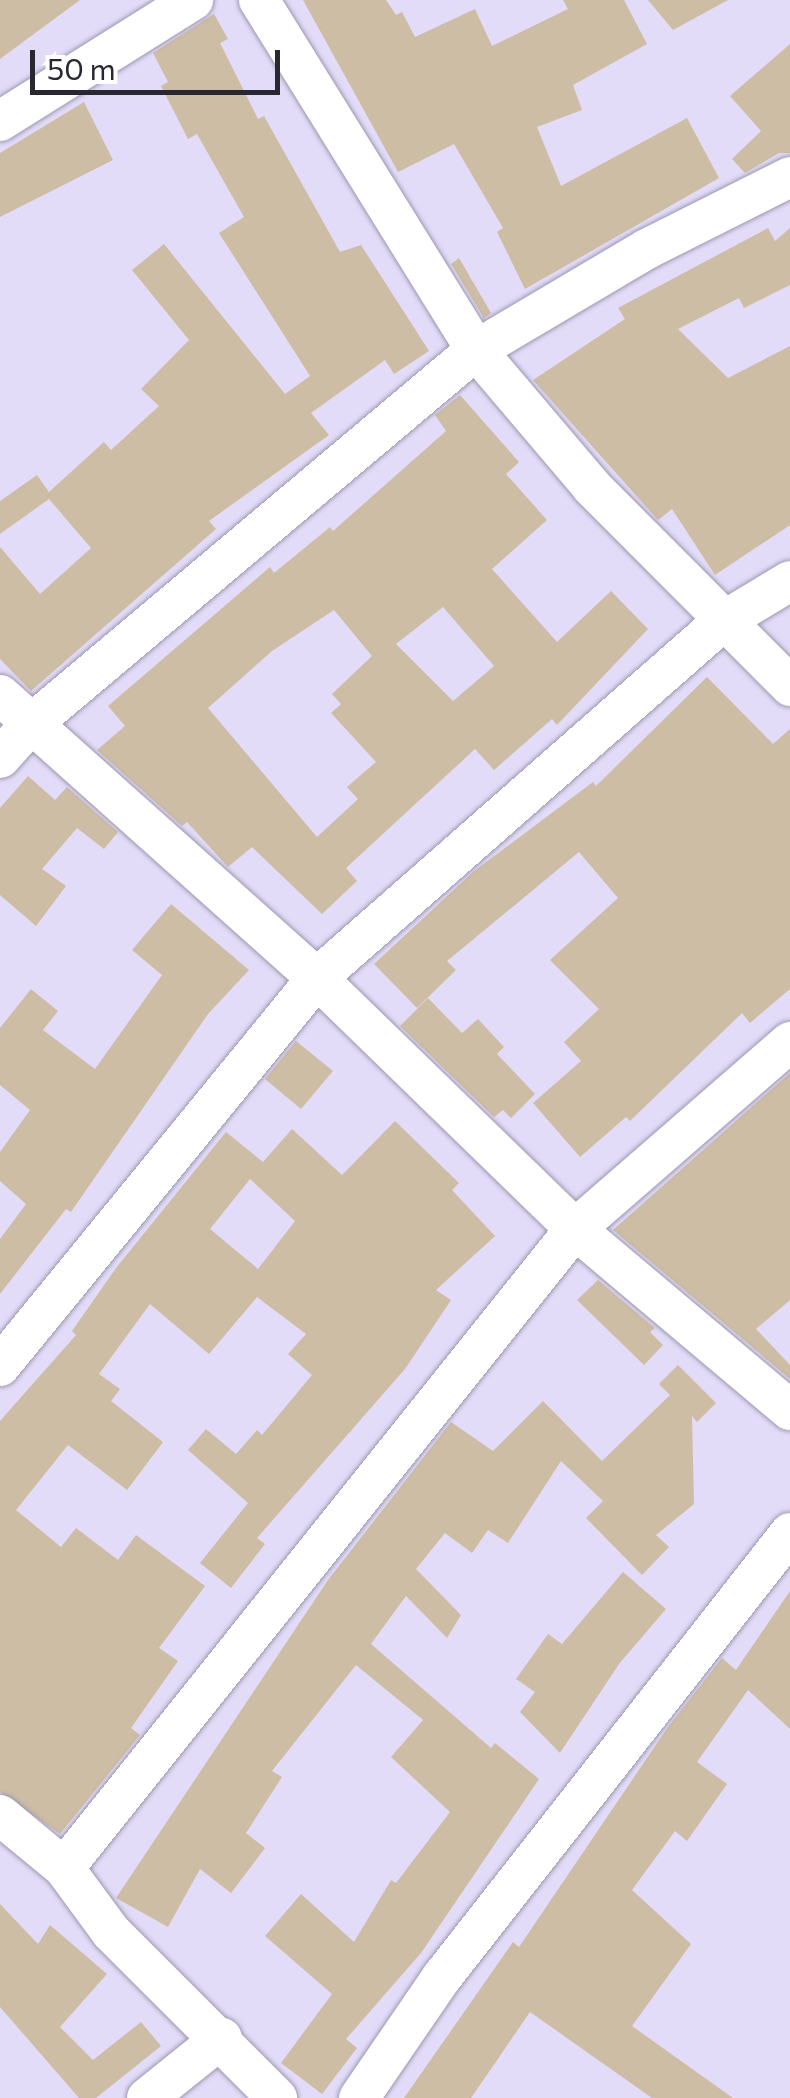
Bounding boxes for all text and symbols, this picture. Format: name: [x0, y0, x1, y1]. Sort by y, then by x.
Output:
scale bar: [35, 30, 285, 92]
text: 50 m: [47, 49, 116, 86]

